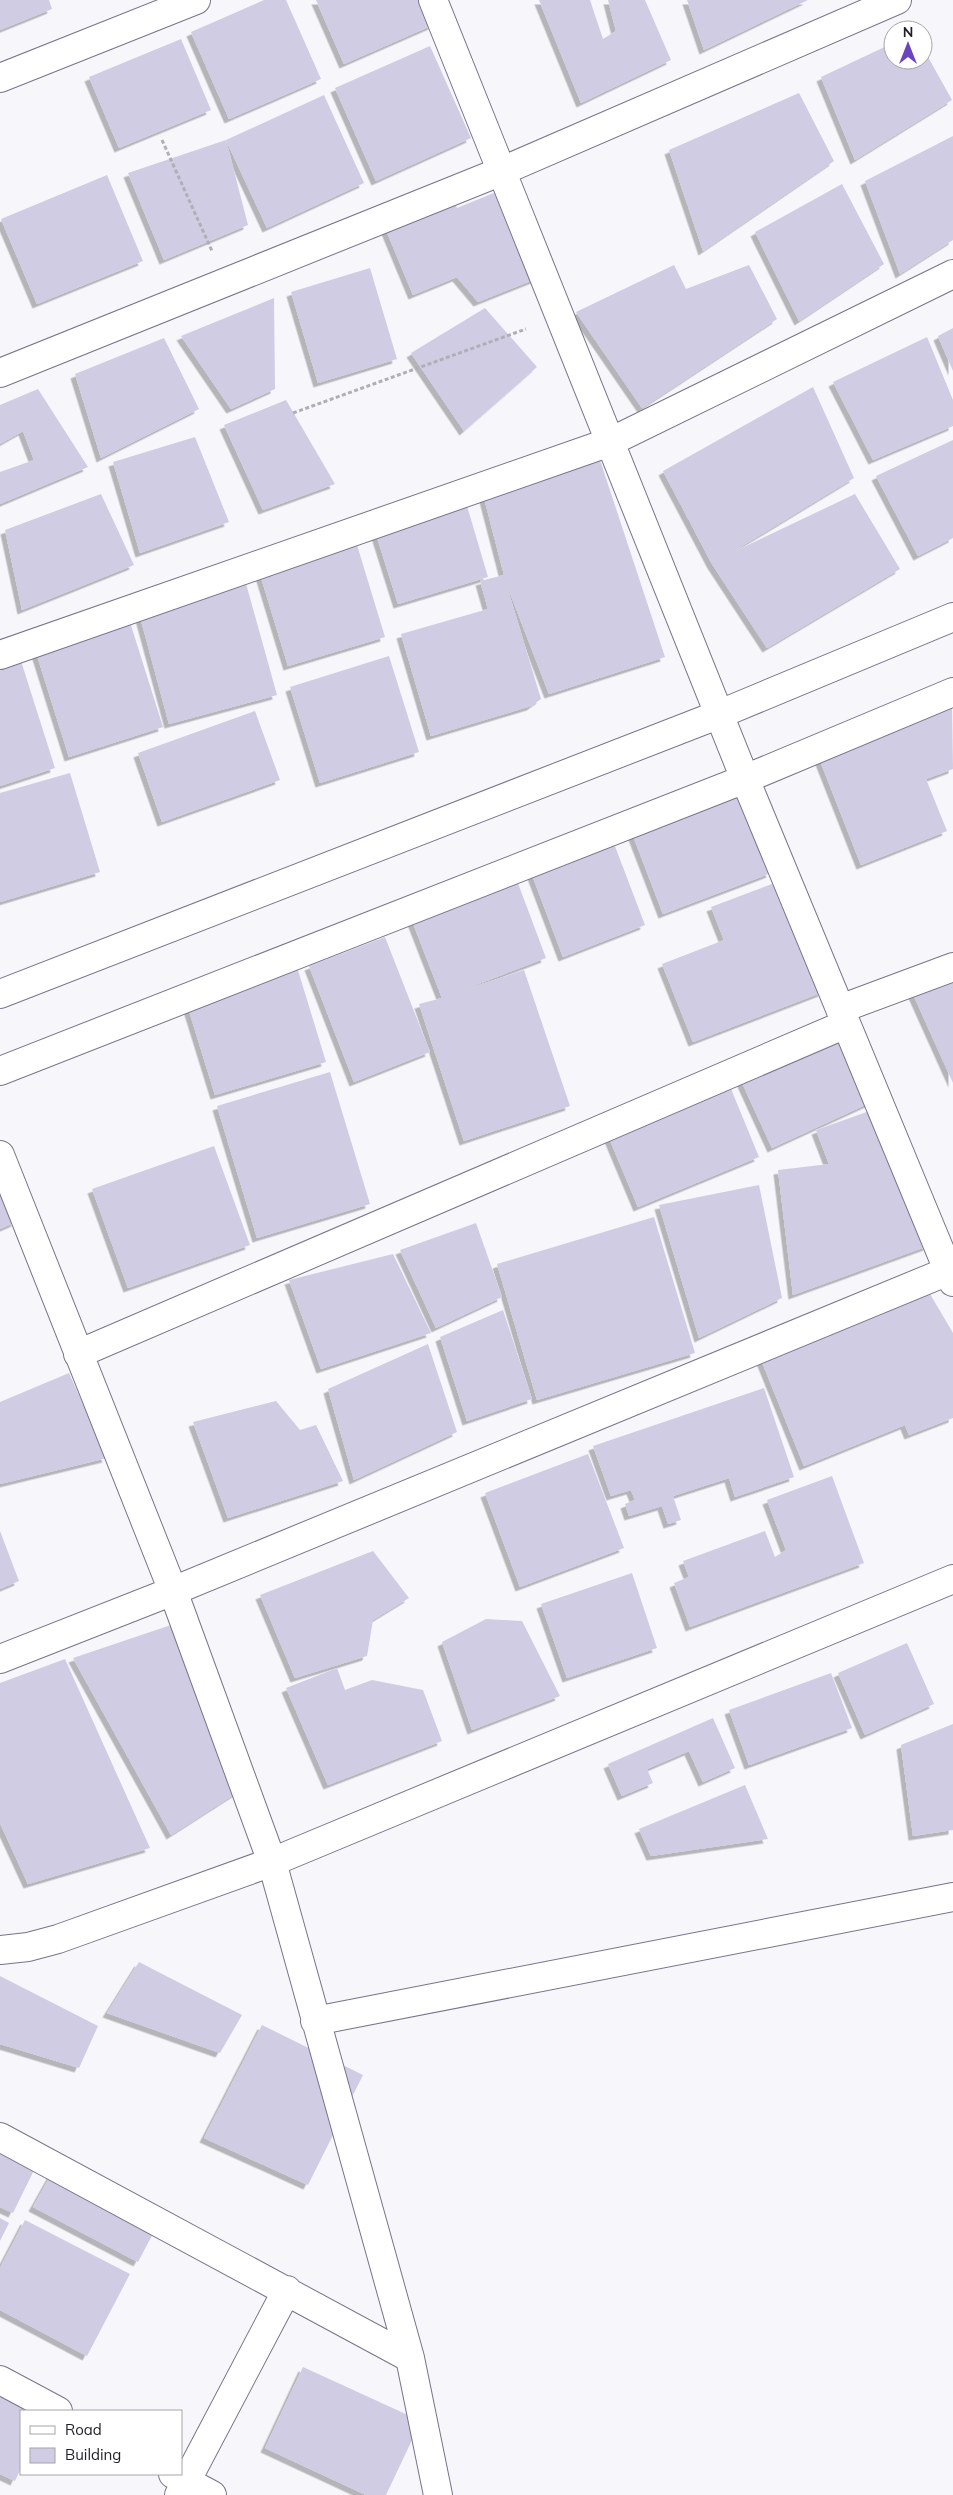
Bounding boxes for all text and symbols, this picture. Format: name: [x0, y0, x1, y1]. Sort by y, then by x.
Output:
north arrow: [883, 20, 933, 70]
text: N: [903, 23, 913, 41]
legend: [20, 2410, 182, 2475]
text: Road: [65, 2420, 102, 2439]
text: Building: [65, 2445, 121, 2464]

